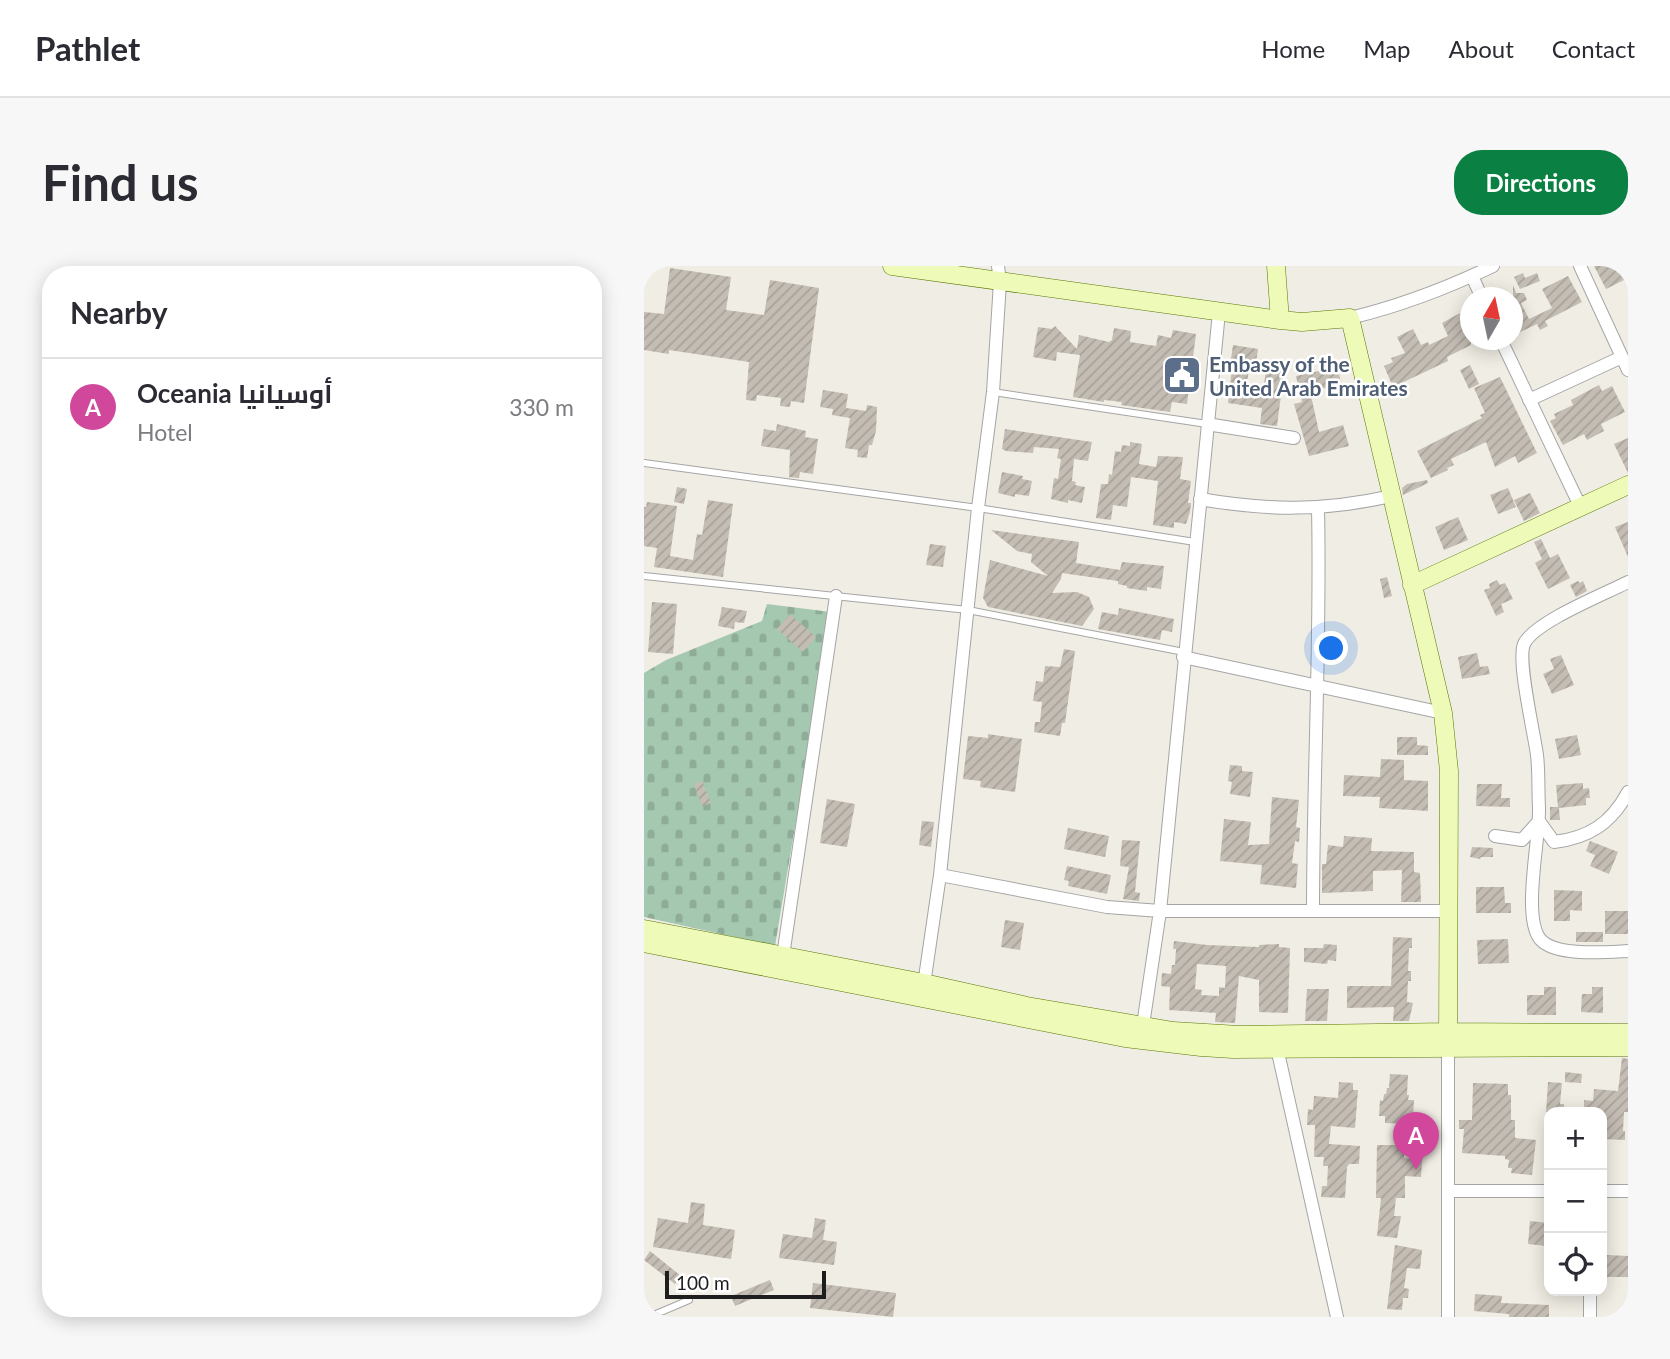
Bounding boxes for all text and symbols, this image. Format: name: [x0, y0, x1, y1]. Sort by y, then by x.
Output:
text: Pathlet: [35, 28, 140, 68]
text: Home: [1261, 34, 1325, 63]
text: Map: [1363, 34, 1411, 63]
text: About: [1449, 34, 1514, 63]
text: Contact: [1552, 34, 1635, 63]
button: Directions: [1454, 150, 1628, 215]
text: Find us: [42, 153, 199, 211]
north arrow: [1460, 287, 1523, 350]
text: Nearby: [70, 294, 168, 330]
place label: Embassy of the United Arab Emirates: [1209, 351, 1408, 400]
public building icon: Embassy of the United Arab Emirates: [1161, 354, 1203, 396]
text: Oceania أوسيانيا: [137, 377, 332, 409]
text: A: [85, 393, 101, 421]
text: 330 m: [509, 393, 574, 421]
text: Hotel: [137, 418, 193, 446]
your location: [1314, 631, 1348, 665]
map controls: [1544, 1107, 1607, 1296]
button: +: [1544, 1107, 1607, 1170]
pin: A: [1393, 1112, 1439, 1170]
button: −: [1544, 1170, 1607, 1233]
button: locate: [1544, 1233, 1607, 1296]
scale bar: [665, 1268, 826, 1300]
text: 100 m: [676, 1271, 730, 1294]

